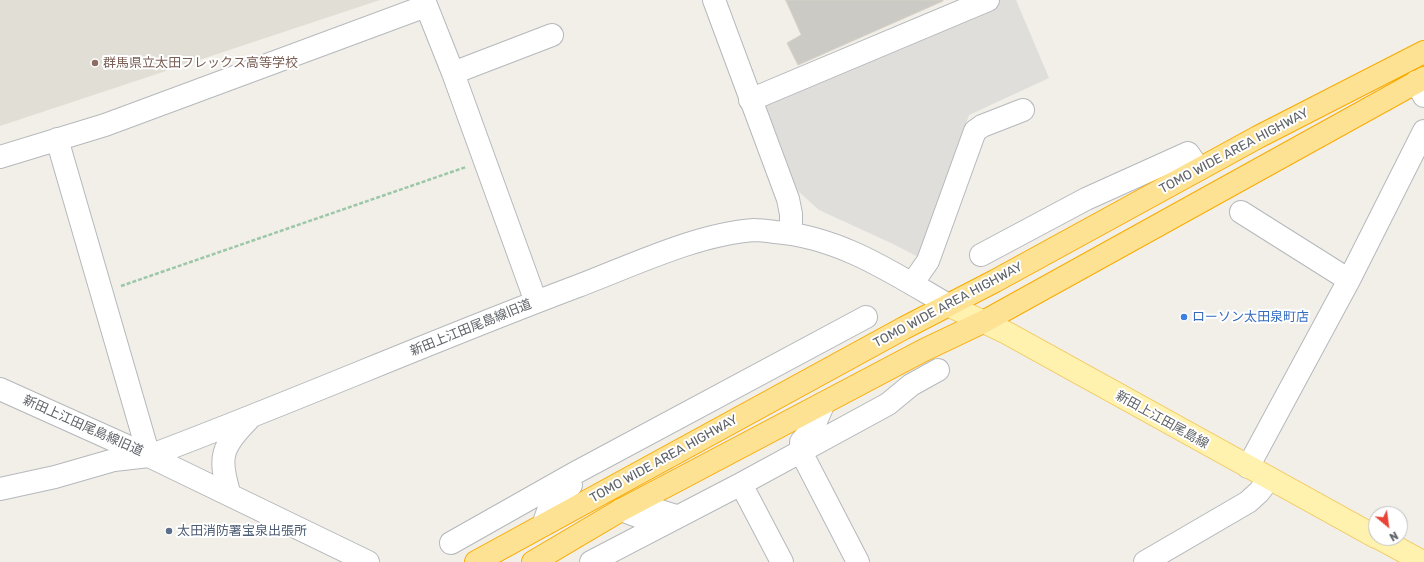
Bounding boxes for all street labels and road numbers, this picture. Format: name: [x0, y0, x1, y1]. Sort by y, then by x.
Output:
street label: TOMO WIDE AREA HIGHWAY: [1157, 105, 1311, 197]
street label: TOMO WIDE AREA HIGHWAY: [871, 259, 1025, 351]
street label: 新田上江田尾島線旧道: [408, 296, 534, 360]
street label: 新田上江田尾島線: [1113, 388, 1211, 452]
street label: 新田上江田尾島線旧道: [20, 392, 146, 460]
street label: TOMO WIDE AREA HIGHWAY: [587, 412, 741, 506]

